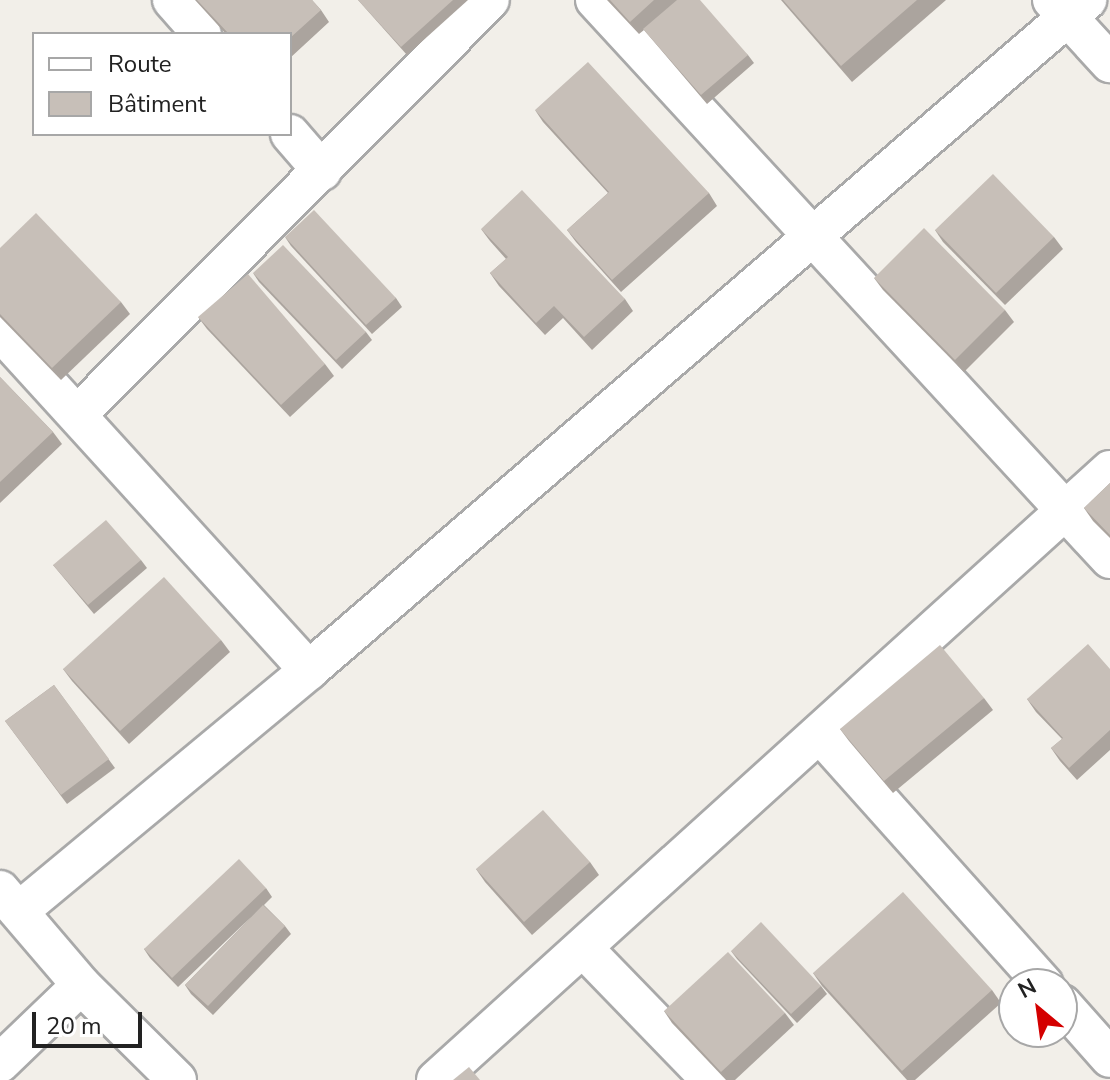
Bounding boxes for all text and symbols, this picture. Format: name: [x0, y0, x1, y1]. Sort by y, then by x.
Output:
legend: [32, 32, 292, 136]
text: Route: [108, 48, 172, 80]
text: Bâtiment: [108, 88, 206, 120]
north arrow: [998, 968, 1078, 1048]
text: N: [1013, 972, 1042, 1006]
scale bar: [36, 996, 146, 1046]
text: 20 m: [46, 1010, 102, 1042]

